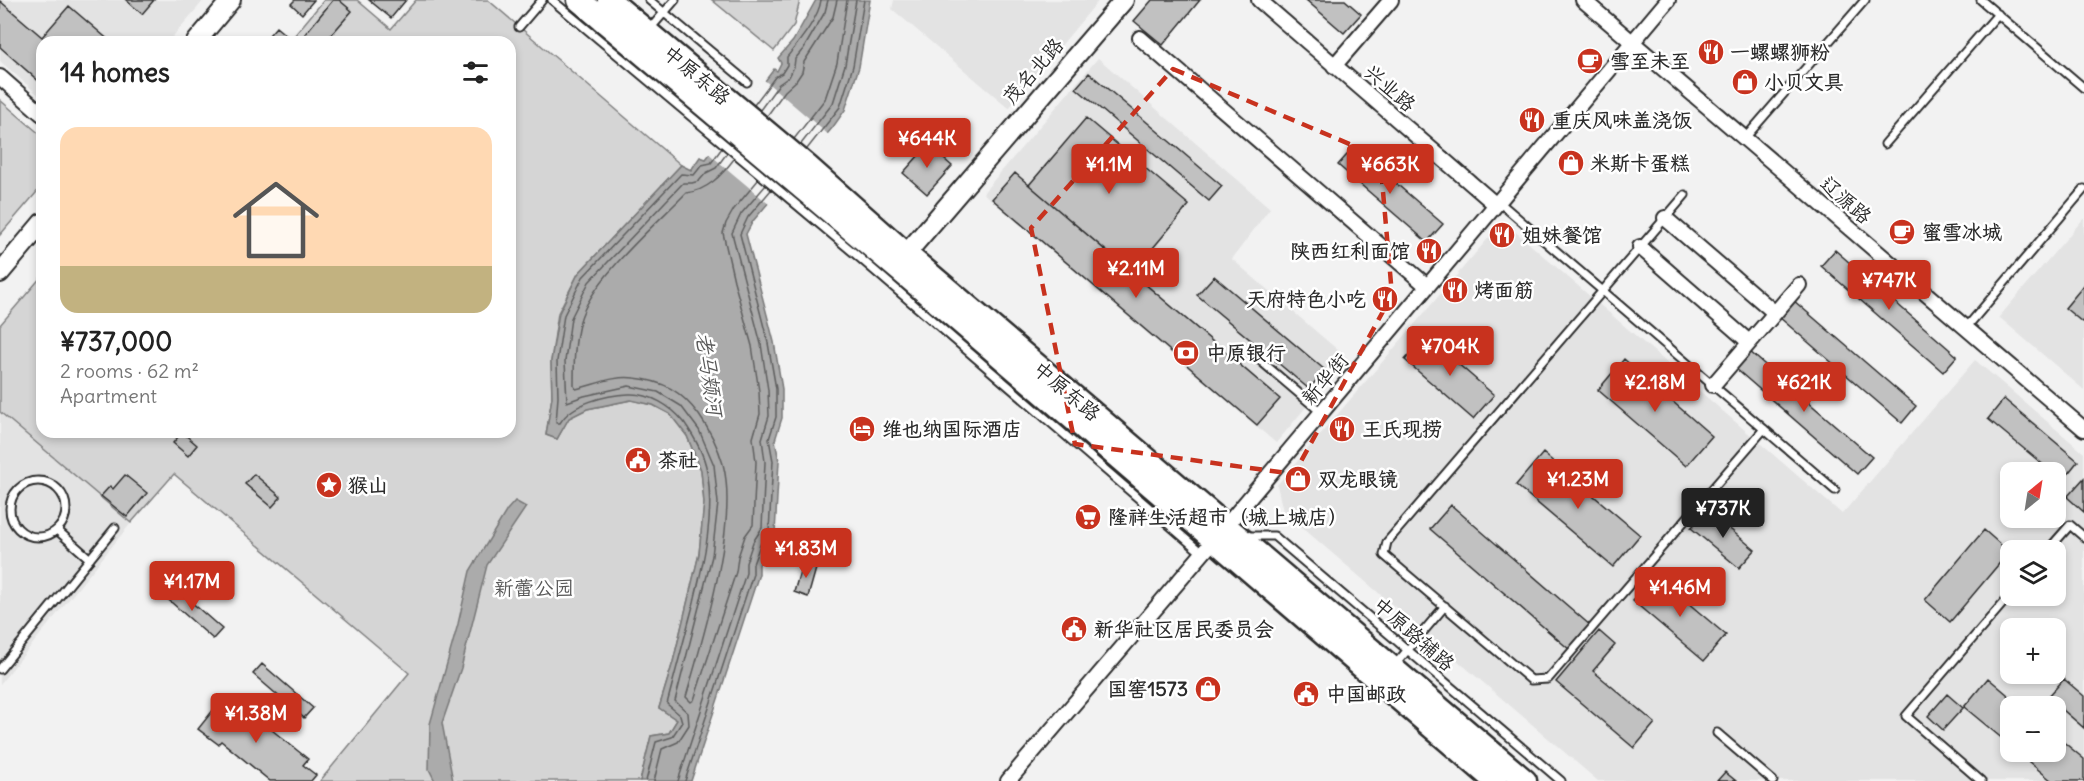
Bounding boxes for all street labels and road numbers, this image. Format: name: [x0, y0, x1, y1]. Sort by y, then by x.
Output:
street label: 茂名北路: [997, 32, 1069, 109]
street label: 中原东路: [659, 39, 737, 111]
street label: 兴业路: [1359, 59, 1422, 117]
street label: 辽源路: [1815, 171, 1878, 229]
street label: 新华街: [1296, 348, 1353, 410]
street label: 中原东路: [1029, 355, 1107, 427]
street label: 中原路辅路: [1368, 591, 1461, 677]

